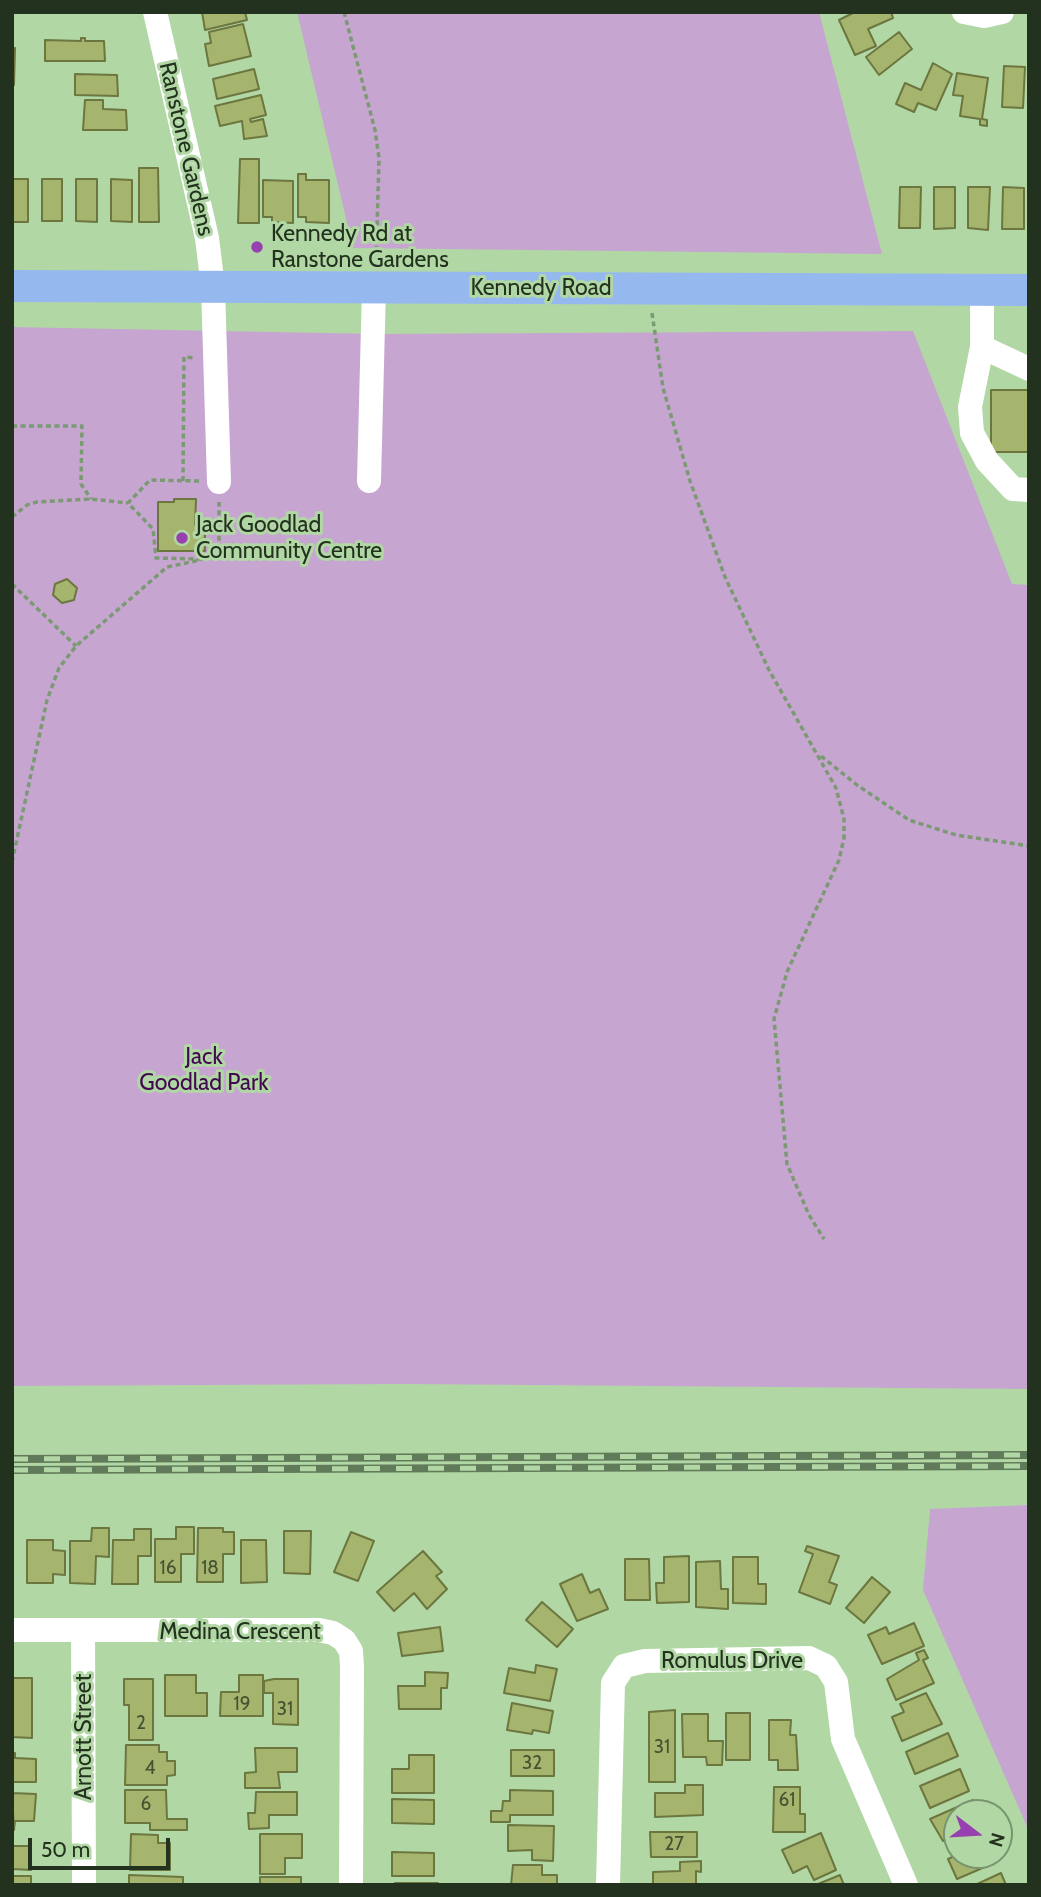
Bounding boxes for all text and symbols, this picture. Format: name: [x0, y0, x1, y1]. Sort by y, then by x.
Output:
street label: Ranstone Gardens: [153, 59, 219, 239]
place label: Kennedy Rd at Ranstone Gardens: [271, 220, 449, 274]
marker: Kennedy Rd at Ranstone Gardens: [249, 239, 265, 255]
street label: Kennedy Road: [471, 274, 611, 302]
place label: Jack Goodlad Community Centre: [196, 511, 382, 565]
marker: Jack Goodlad Community Centre: [174, 530, 190, 546]
park label: Jack Goodlad Park: [139, 1043, 269, 1097]
house number: 16: [160, 1557, 176, 1579]
house number: 18: [201, 1557, 219, 1579]
street label: Medina Crescent: [159, 1618, 321, 1646]
street label: Romulus Drive: [661, 1647, 803, 1675]
street label: Arnott Street: [70, 1674, 98, 1800]
house number: 19: [234, 1693, 250, 1715]
house number: 31: [277, 1698, 293, 1720]
house number: 2: [136, 1712, 146, 1734]
house number: 31: [654, 1736, 670, 1758]
house number: 32: [522, 1752, 542, 1774]
house number: 4: [145, 1757, 155, 1779]
house number: 61: [779, 1789, 795, 1811]
house number: 6: [141, 1793, 151, 1815]
north arrow: [943, 1799, 1013, 1869]
scale bar: [32, 1824, 173, 1868]
text: N: [984, 1830, 1010, 1849]
house number: 27: [664, 1833, 684, 1855]
text: 50 m: [41, 1837, 90, 1862]

